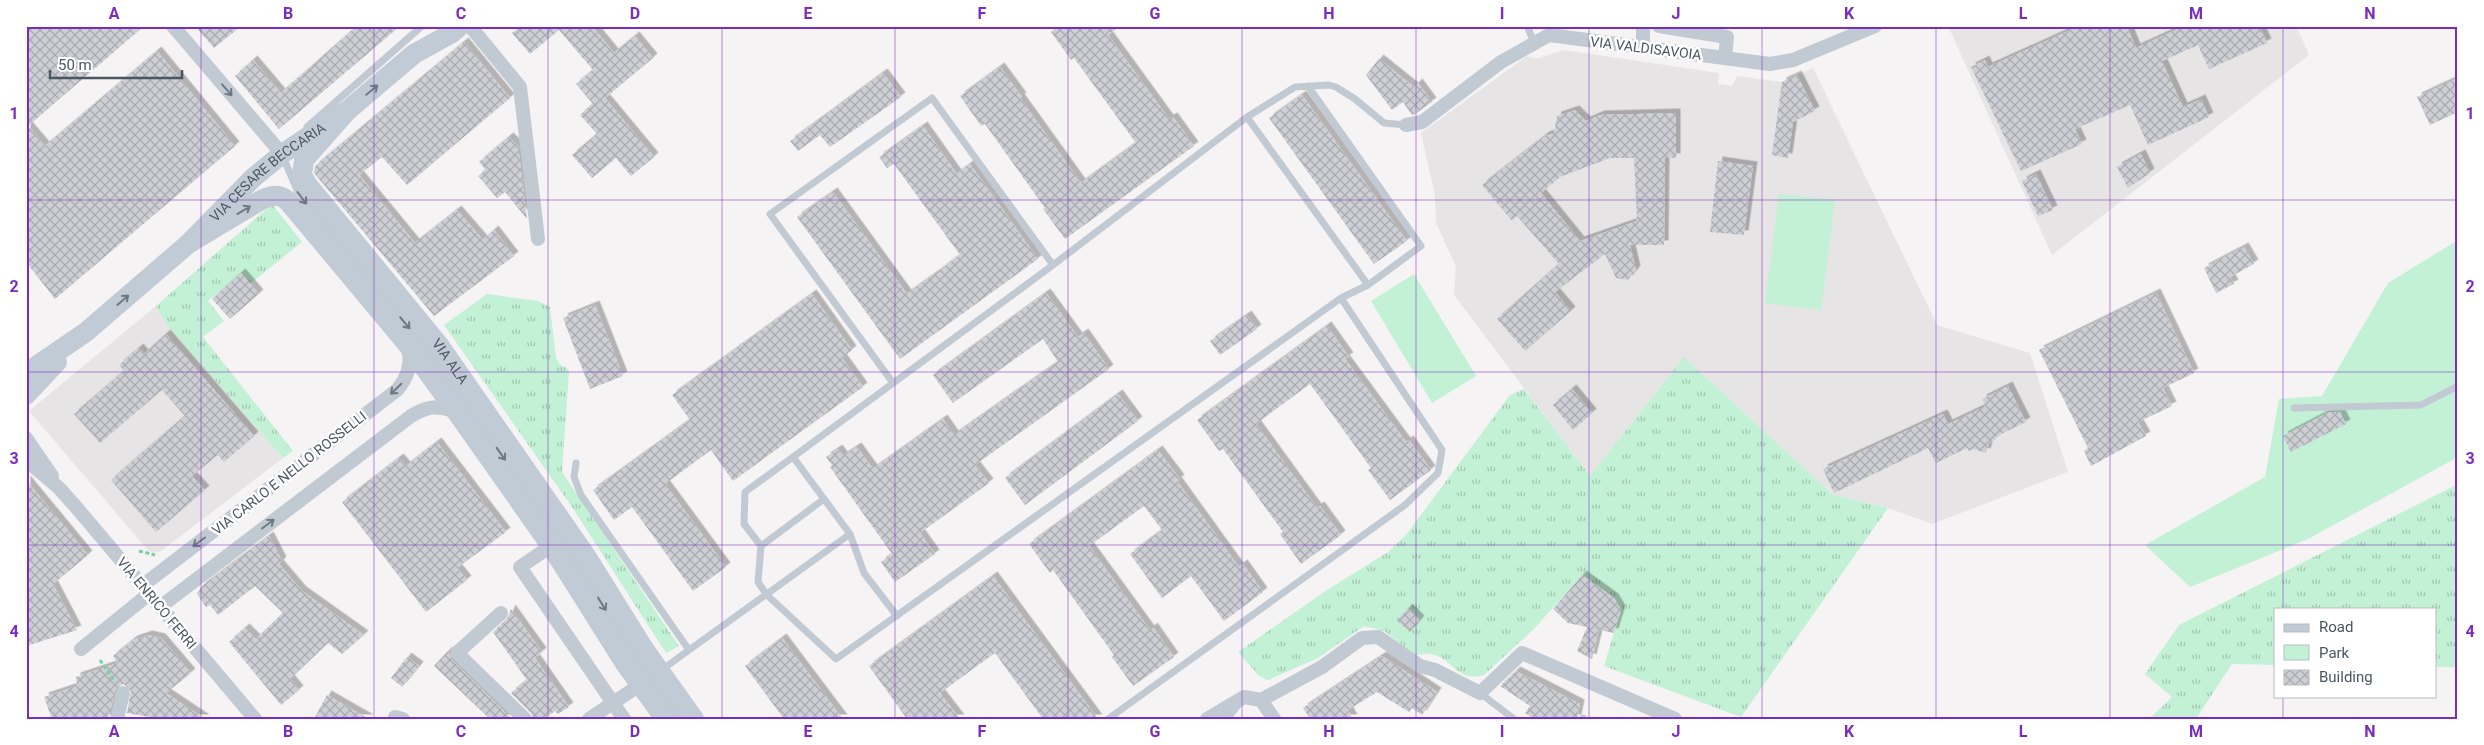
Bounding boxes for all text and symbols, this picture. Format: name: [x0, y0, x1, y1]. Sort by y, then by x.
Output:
text: A: [109, 4, 120, 23]
text: B: [283, 4, 293, 23]
text: C: [456, 4, 466, 23]
text: D: [630, 4, 640, 23]
text: E: [804, 4, 813, 23]
text: F: [978, 4, 987, 23]
text: G: [1150, 4, 1161, 23]
text: H: [1323, 4, 1335, 23]
text: I: [1500, 4, 1504, 23]
text: J: [1672, 4, 1680, 23]
text: K: [1844, 4, 1855, 23]
text: L: [2019, 4, 2028, 23]
text: M: [2189, 4, 2203, 23]
text: N: [2364, 4, 2376, 23]
street label: VIA VALDISAVOIA: [1589, 33, 1703, 63]
scale bar: [50, 48, 182, 80]
text: 50 m: [58, 56, 92, 74]
one-way arrow: [221, 83, 232, 96]
one-way arrow: [365, 84, 378, 95]
text: 1: [9, 104, 19, 123]
text: 1: [2465, 104, 2475, 123]
street label: VIA CESARE BECCARIA: [207, 119, 328, 225]
one-way arrow: [297, 191, 307, 205]
one-way arrow: [237, 204, 251, 214]
text: 2: [9, 277, 19, 296]
text: 2: [2465, 277, 2475, 296]
one-way arrow: [116, 295, 129, 306]
one-way arrow: [400, 316, 411, 329]
street label: VIA ALA: [429, 335, 472, 387]
one-way arrow: [390, 383, 403, 395]
street label: VIA CARLO E NELLO ROSSELLI: [209, 408, 369, 538]
one-way arrow: [496, 447, 506, 461]
text: 3: [9, 449, 19, 468]
text: 3: [2465, 449, 2475, 468]
one-way arrow: [261, 519, 275, 529]
one-way arrow: [193, 537, 206, 548]
street label: VIA ENRICO FERRI: [114, 554, 200, 652]
one-way arrow: [598, 596, 608, 610]
legend: [2274, 608, 2436, 698]
text: Road: [2319, 618, 2353, 636]
text: 4: [9, 622, 19, 641]
text: 4: [2465, 622, 2475, 641]
text: Park: [2319, 644, 2350, 662]
text: Building: [2319, 668, 2373, 686]
text: A: [109, 722, 120, 741]
text: B: [283, 722, 293, 741]
text: C: [456, 722, 466, 741]
text: D: [630, 722, 640, 741]
text: E: [804, 722, 813, 741]
text: F: [978, 722, 987, 741]
text: G: [1150, 722, 1161, 741]
text: H: [1323, 722, 1335, 741]
text: I: [1500, 722, 1504, 741]
text: J: [1672, 722, 1680, 741]
text: K: [1844, 722, 1855, 741]
text: L: [2019, 722, 2028, 741]
text: M: [2189, 722, 2203, 741]
text: N: [2364, 722, 2376, 741]

